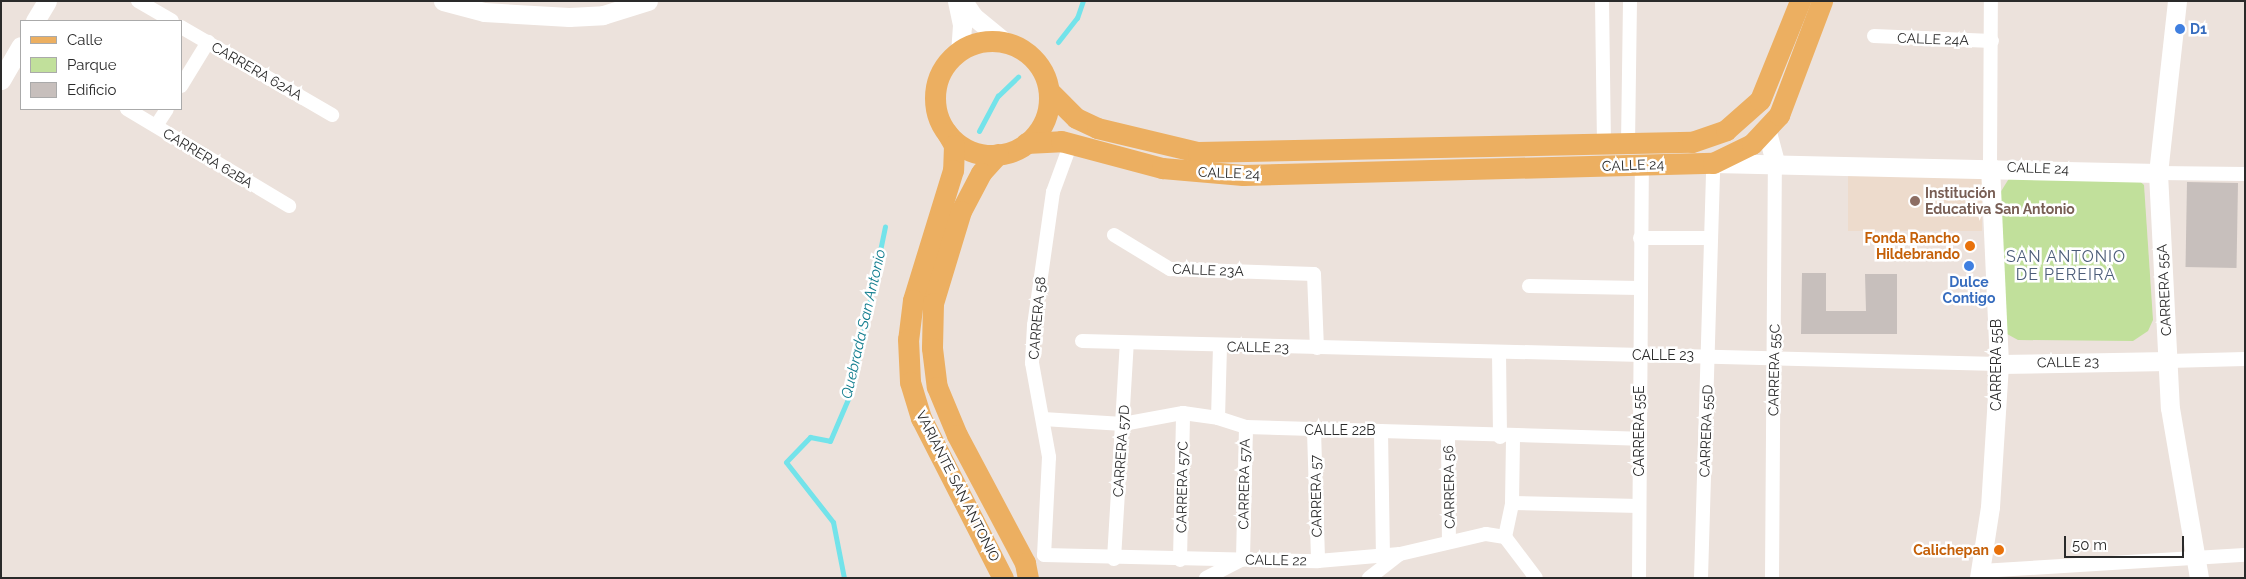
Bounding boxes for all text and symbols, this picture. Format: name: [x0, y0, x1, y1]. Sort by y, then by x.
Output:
legend: [20, 20, 182, 110]
place label: D1: [2190, 21, 2207, 37]
marker: D1: [2174, 23, 2186, 35]
street label: CALLE 24A: [1897, 29, 1969, 49]
text: Calle: [67, 31, 102, 49]
street label: CARRERA 62AA: [208, 38, 306, 104]
text: Parque: [67, 56, 116, 74]
text: Edificio: [67, 81, 117, 99]
street label: CARRERA 62BA: [160, 124, 256, 192]
street label: CALLE 24: [1602, 156, 1664, 174]
street label: CALLE 24: [2007, 159, 2069, 177]
street label: CALLE 24: [1198, 164, 1260, 182]
place label: Institución Educativa San Antonio: [1925, 185, 2075, 218]
marker: Institución Educativa San Antonio: [1909, 195, 1921, 207]
place label: Fonda Rancho Hildebrando: [1865, 230, 1960, 262]
marker: Fonda Rancho Hildebrando: [1964, 240, 1976, 252]
street label: CARRERA 55A: [2153, 243, 2175, 337]
water label: Quebrada San Antonio: [838, 247, 890, 401]
district label: SAN ANTONIO DE PEREIRA: [2004, 247, 2128, 285]
street label: CALLE 23A: [1172, 260, 1244, 280]
marker: Dulce Contigo: [1963, 260, 1975, 272]
place label: Dulce Contigo: [1943, 274, 1995, 306]
street label: CARRERA 58: [1025, 276, 1049, 360]
street label: CARRERA 55B: [1988, 319, 2004, 411]
street label: CARRERA 55C: [1765, 323, 1783, 417]
street label: CALLE 23: [1227, 338, 1289, 356]
street label: CALLE 23: [1632, 347, 1694, 363]
street label: CALLE 23: [2037, 353, 2099, 371]
street label: CARRERA 55D: [1696, 384, 1716, 478]
street label: CARRERA 55E: [1631, 385, 1647, 477]
street label: CARRERA 57D: [1109, 404, 1133, 498]
street label: VARIANTE SAN ANTONIO: [912, 408, 1004, 564]
street label: CALLE 22B: [1304, 422, 1376, 438]
street label: CARRERA 57A: [1235, 438, 1253, 530]
street label: CARRERA 57C: [1173, 441, 1191, 533]
street label: CARRERA 56: [1440, 445, 1458, 529]
street label: CARRERA 57: [1307, 454, 1325, 538]
scale bar: [2066, 526, 2186, 558]
text: 50 m: [2072, 536, 2107, 554]
place label: Calichepan: [1913, 542, 1989, 558]
marker: Calichepan: [1993, 544, 2005, 556]
street label: CALLE 22: [1245, 551, 1307, 569]

